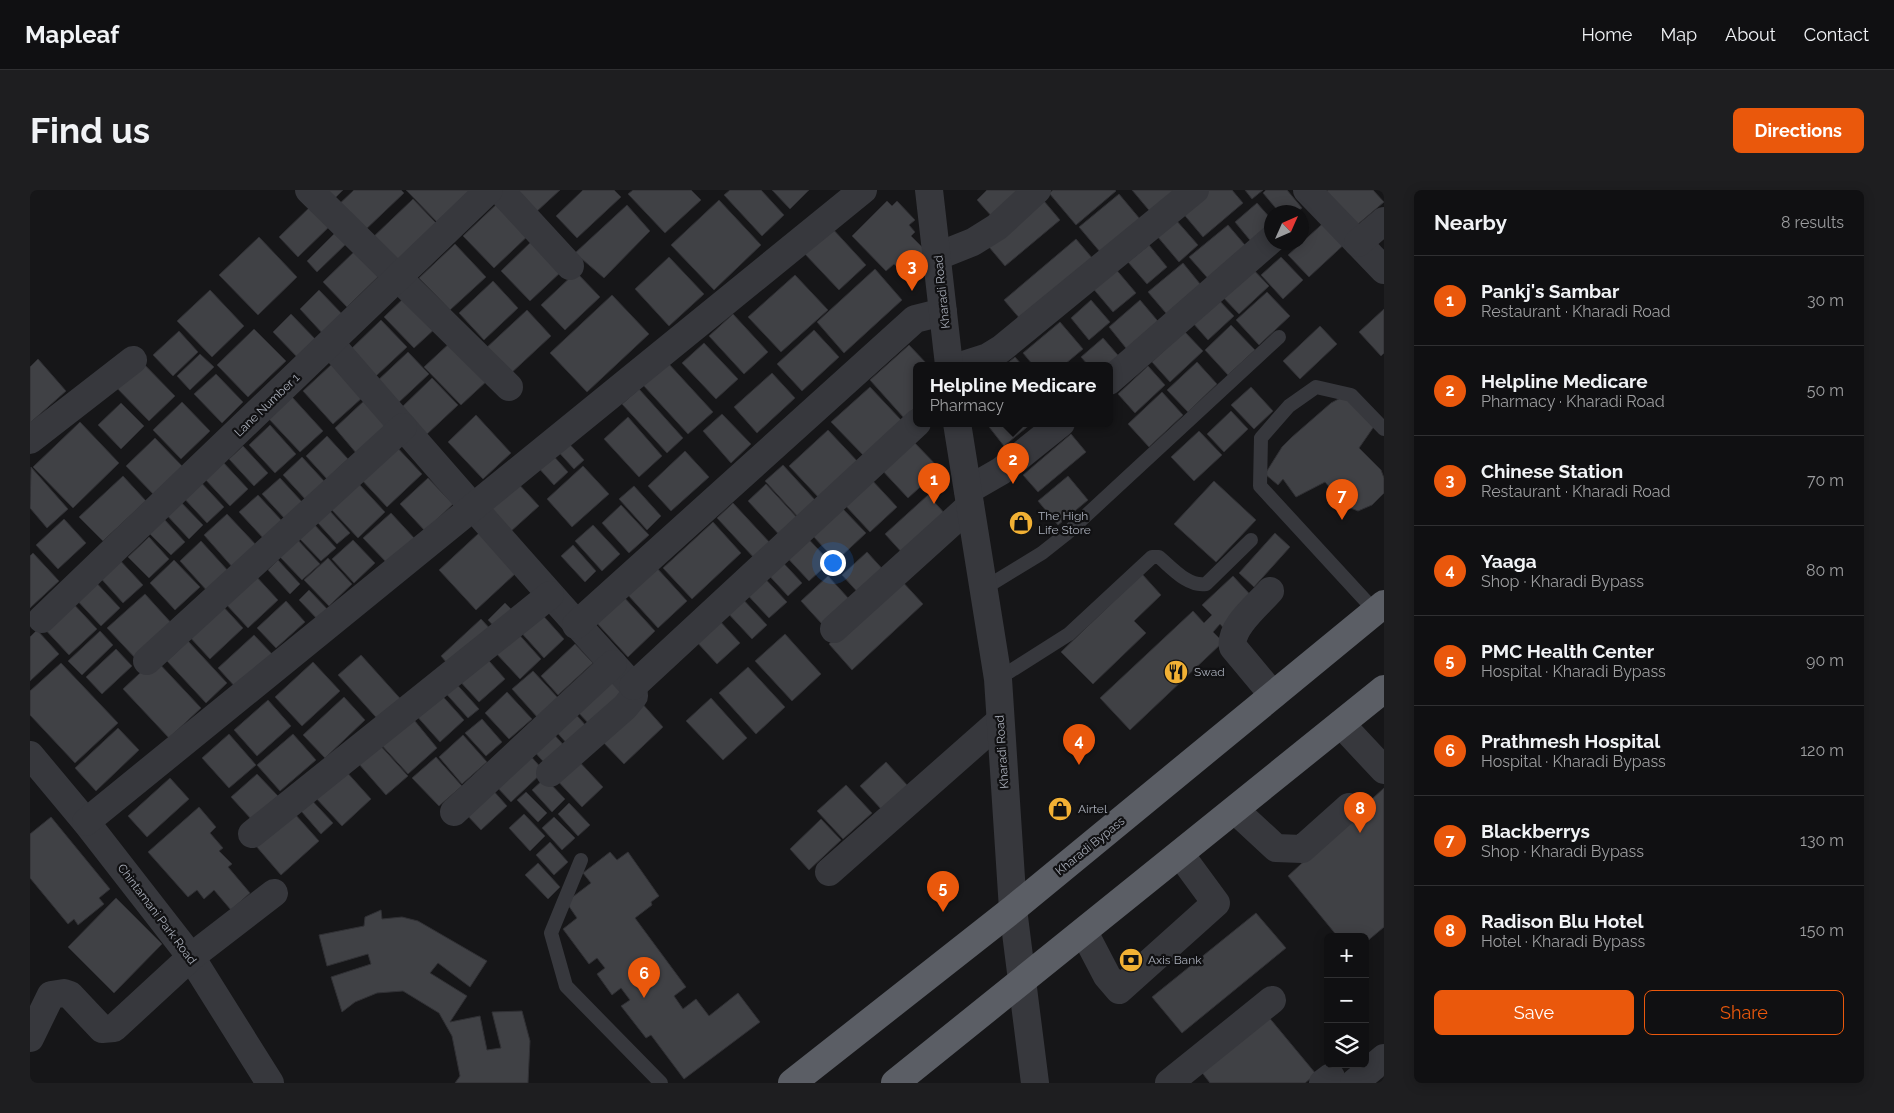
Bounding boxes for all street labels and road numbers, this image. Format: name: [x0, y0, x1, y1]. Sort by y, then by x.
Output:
street label: Kharadi Road: [931, 255, 953, 329]
street label: Lane Number 1: [232, 371, 302, 439]
street label: Kharadi Road: [992, 715, 1012, 789]
street label: Kharadi Bypass: [1053, 814, 1128, 878]
street label: Chintamani Park Road: [115, 861, 199, 967]

